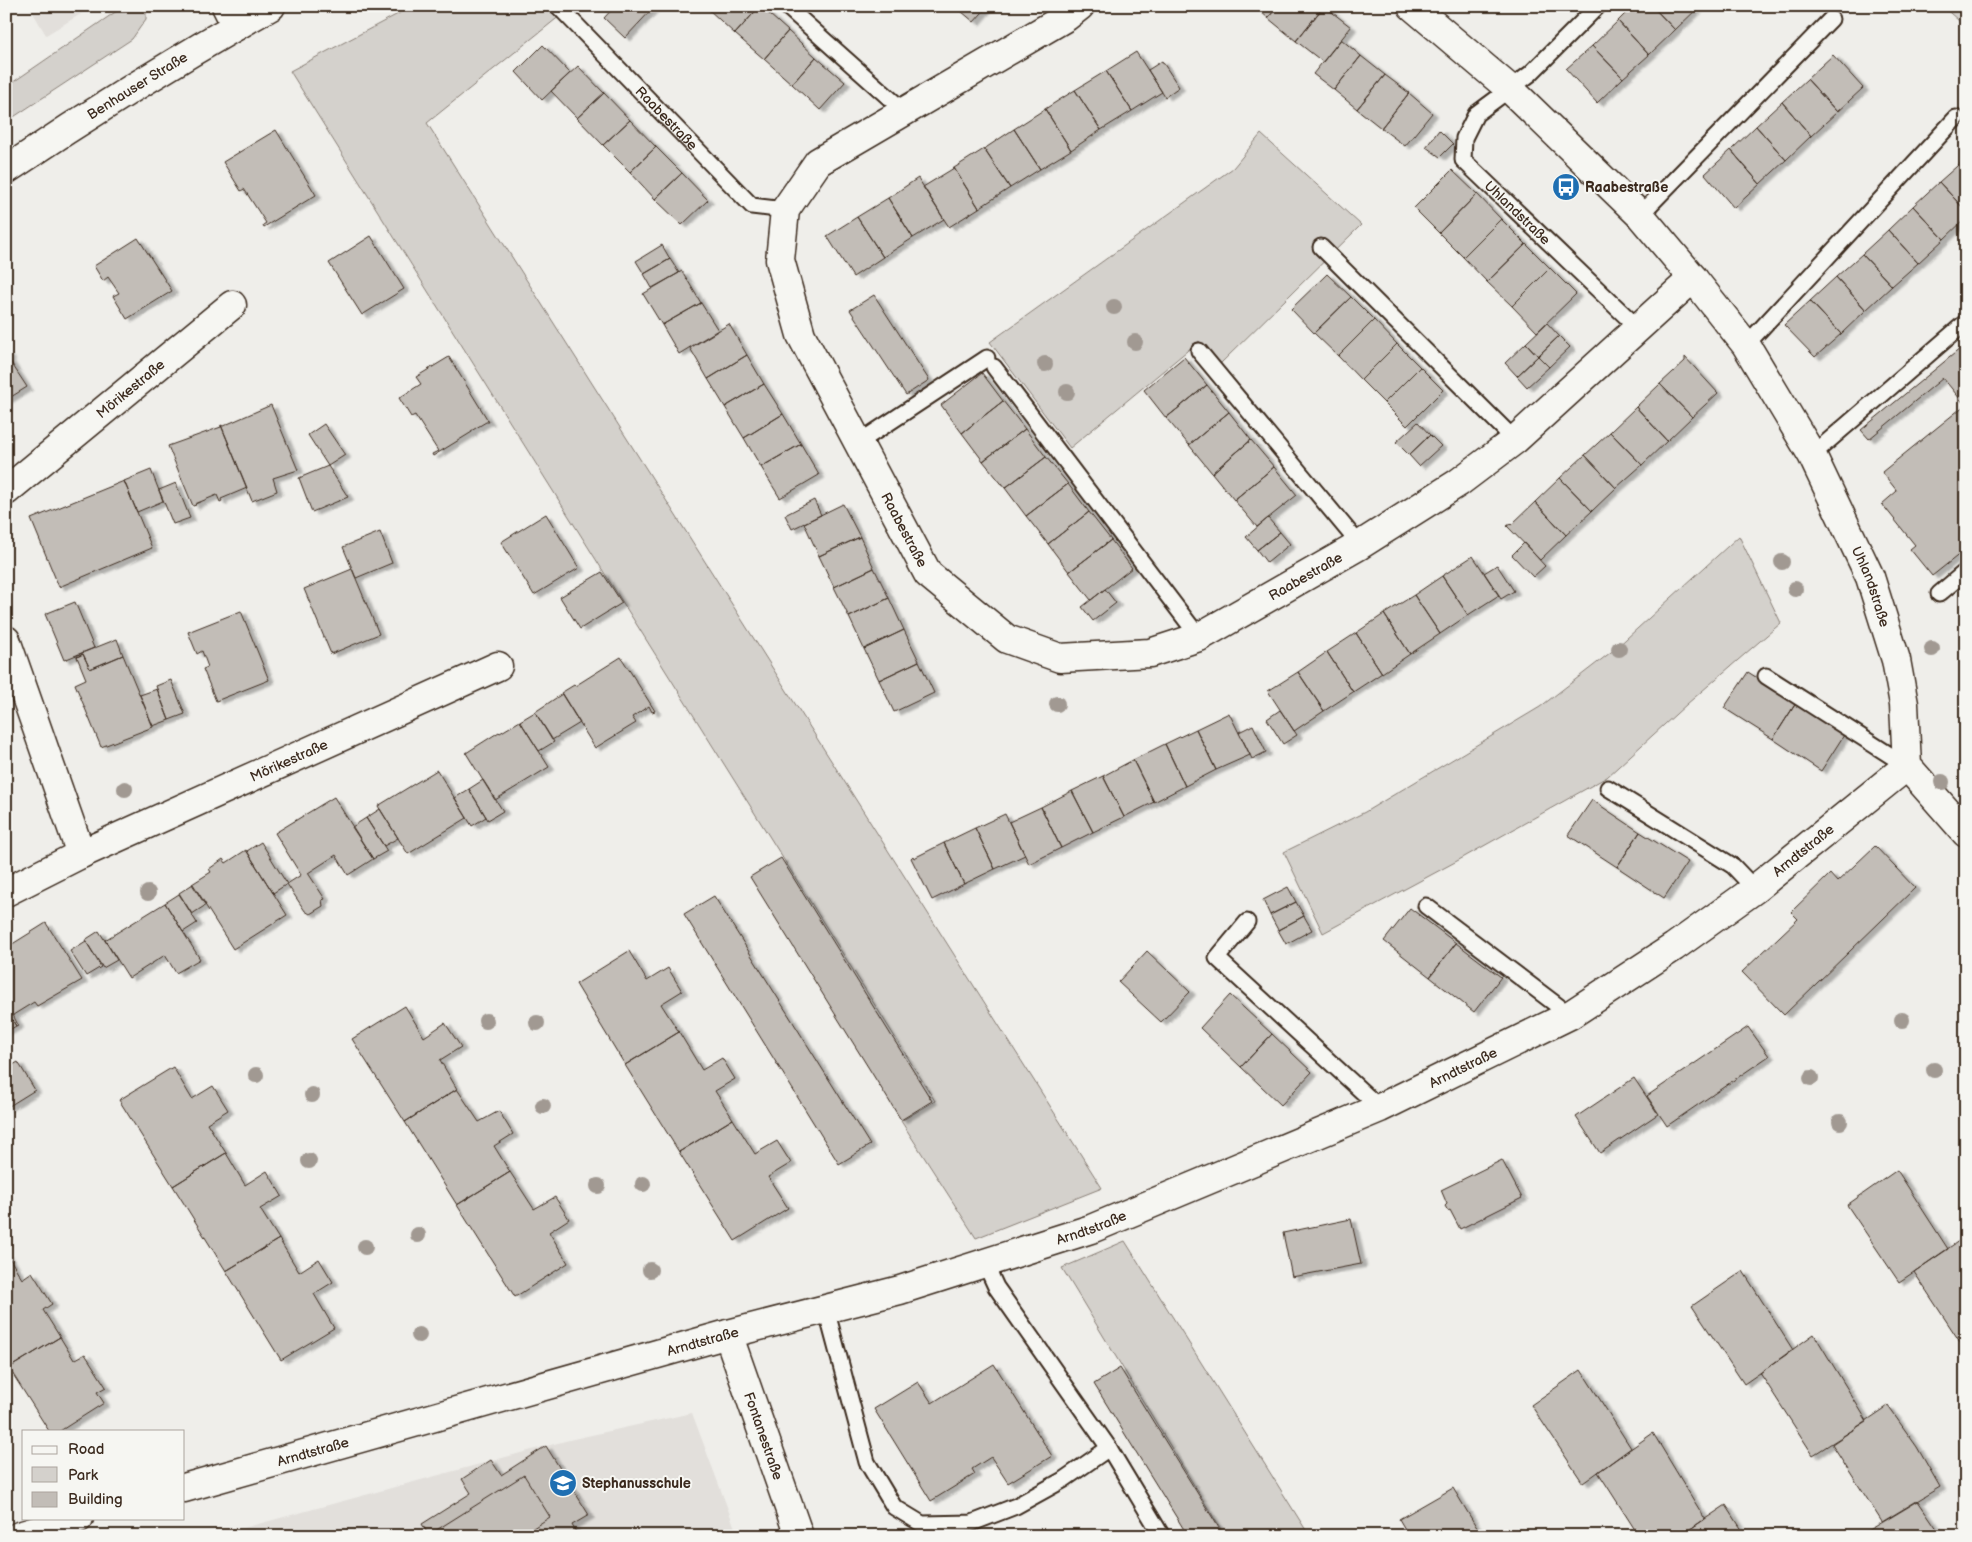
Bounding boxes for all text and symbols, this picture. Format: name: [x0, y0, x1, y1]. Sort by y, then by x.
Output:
street label: Benhauser Straße: [84, 48, 190, 123]
street label: Raabestraße: [632, 83, 701, 153]
bus stop icon: Raabestraße: [1551, 172, 1581, 202]
street label: Uhlandstraße: [1481, 177, 1554, 248]
place label: Raabestraße: [1585, 179, 1668, 196]
street label: Mörikestraße: [93, 356, 168, 422]
street label: Raabestraße: [878, 489, 931, 570]
street label: Uhlandstraße: [1848, 543, 1894, 629]
street label: Raabestraße: [1266, 548, 1345, 604]
street label: Mörikestraße: [247, 735, 330, 785]
street label: Arndtstraße: [1769, 820, 1837, 880]
street label: Arndtstraße: [1426, 1044, 1500, 1091]
street label: Arndtstraße: [1054, 1207, 1129, 1248]
street label: Arndtstraße: [665, 1323, 740, 1359]
street label: Fontanestraße: [741, 1390, 787, 1482]
legend: [22, 1430, 185, 1520]
street label: Arndtstraße: [275, 1433, 351, 1470]
text: Road: [68, 1440, 104, 1459]
text: Park: [68, 1466, 99, 1485]
school or university icon: Stephanusschule: [548, 1468, 578, 1498]
place label: Stephanusschule: [582, 1475, 691, 1492]
text: Building: [68, 1490, 123, 1509]

